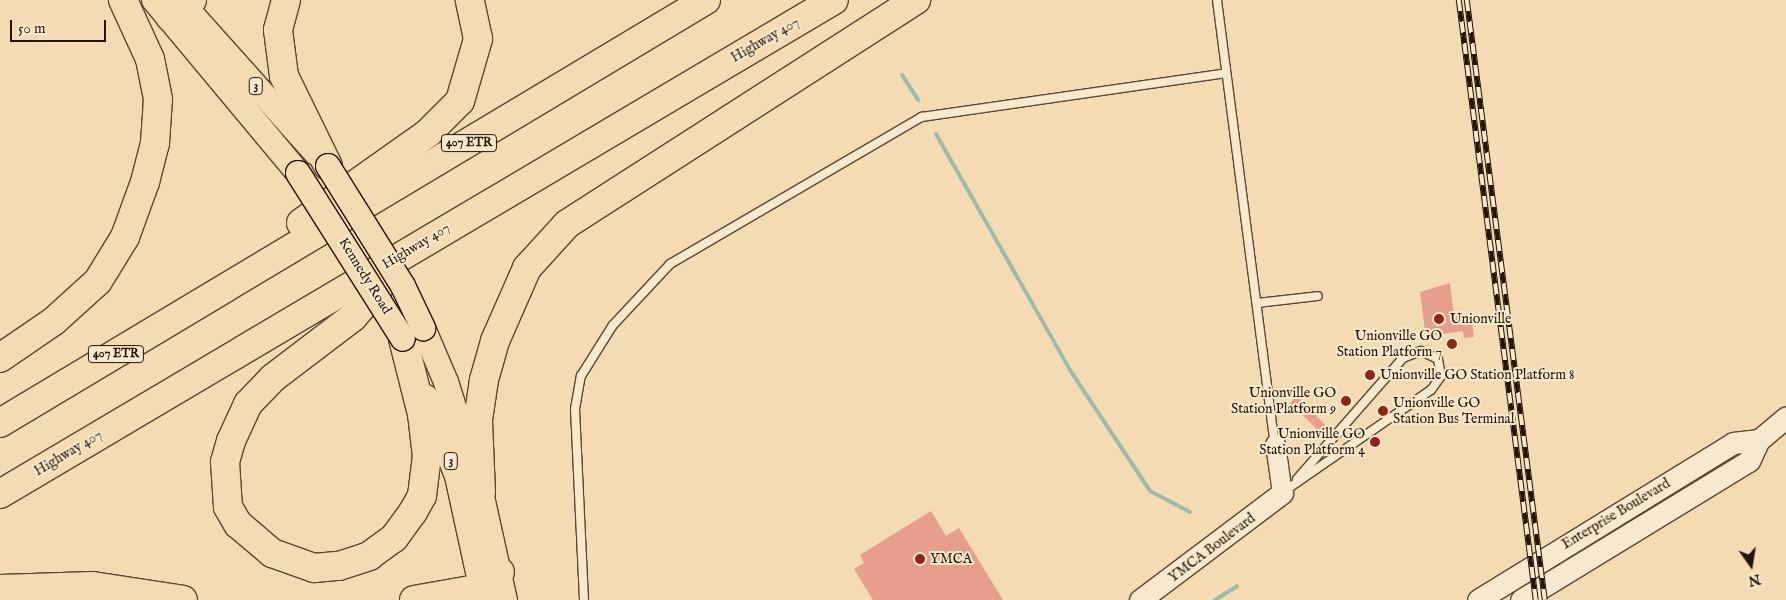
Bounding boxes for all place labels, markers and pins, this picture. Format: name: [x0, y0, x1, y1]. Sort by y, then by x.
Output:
place label: Unionville: [1450, 311, 1511, 327]
marker: Unionville: [1432, 312, 1446, 326]
place label: Unionville GO Station Platform 7: [1337, 328, 1442, 361]
marker: Unionville GO Station Platform 7: [1446, 338, 1458, 350]
place label: Unionville GO Station Platform 8: [1380, 367, 1575, 383]
marker: Unionville GO Station Platform 8: [1364, 369, 1376, 381]
place label: Unionville GO Station Platform 9: [1231, 385, 1336, 418]
marker: Unionville GO Station Platform 9: [1340, 395, 1352, 407]
place label: Unionville GO Station Bus Terminal: [1393, 395, 1514, 428]
marker: Unionville GO Station Bus Terminal: [1377, 405, 1389, 417]
place label: Unionville GO Station Platform 4: [1259, 426, 1365, 458]
marker: Unionville GO Station Platform 4: [1369, 436, 1381, 448]
place label: YMCA: [930, 551, 972, 567]
marker: YMCA: [914, 553, 926, 565]

